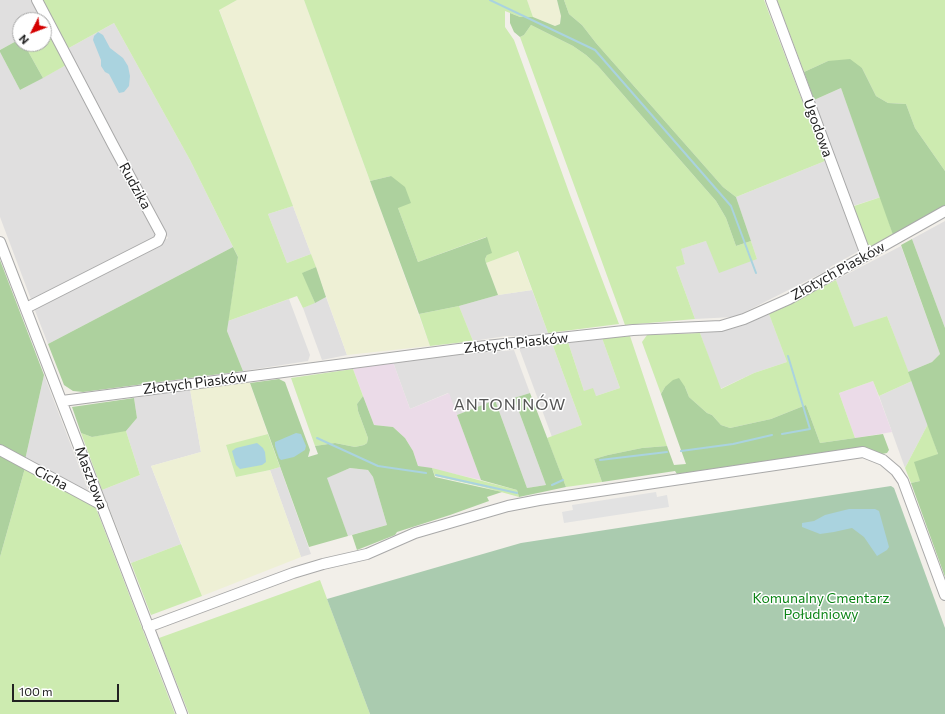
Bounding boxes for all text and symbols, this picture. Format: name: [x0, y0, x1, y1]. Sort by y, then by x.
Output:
north arrow: [12, 12, 52, 52]
text: N: [16, 32, 31, 47]
street label: Ugodowa: [800, 97, 836, 159]
street label: Rudzika: [115, 160, 155, 212]
street label: Złotych Piasków: [788, 238, 888, 304]
street label: Złotych Piasków: [463, 329, 569, 357]
street label: Złotych Piasków: [142, 368, 248, 398]
district label: ANTONINÓW: [454, 395, 566, 415]
street label: Masztowa: [71, 444, 111, 512]
street label: Cicha: [31, 462, 71, 494]
park label: Komunalny Cmentarz Południowy: [753, 590, 889, 622]
scale bar: [14, 676, 121, 702]
text: 100 m: [19, 684, 53, 698]

